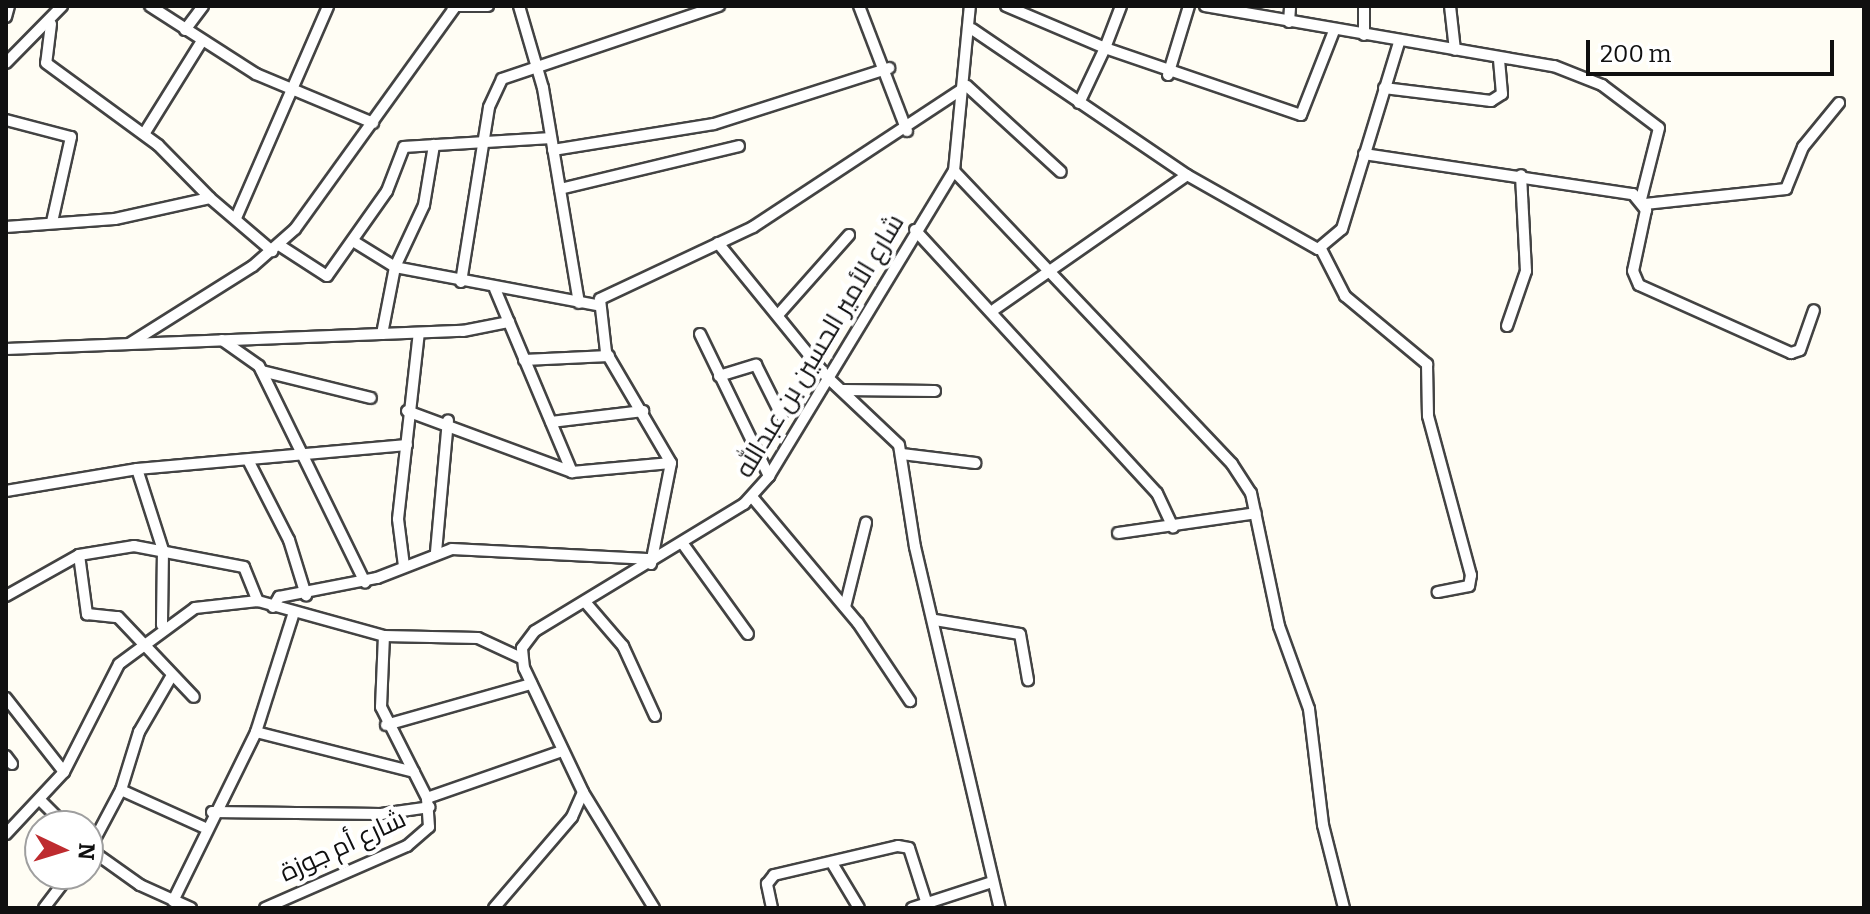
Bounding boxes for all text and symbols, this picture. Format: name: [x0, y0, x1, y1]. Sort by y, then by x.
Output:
scale bar: [1590, 24, 1838, 74]
text: 200 m: [1600, 40, 1672, 68]
street label: شارع الأمير الحسين بن عبدالله: [729, 209, 911, 483]
street label: شارع أم جوزة: [275, 803, 411, 889]
north arrow: [24, 810, 104, 890]
text: N: [72, 842, 101, 861]

